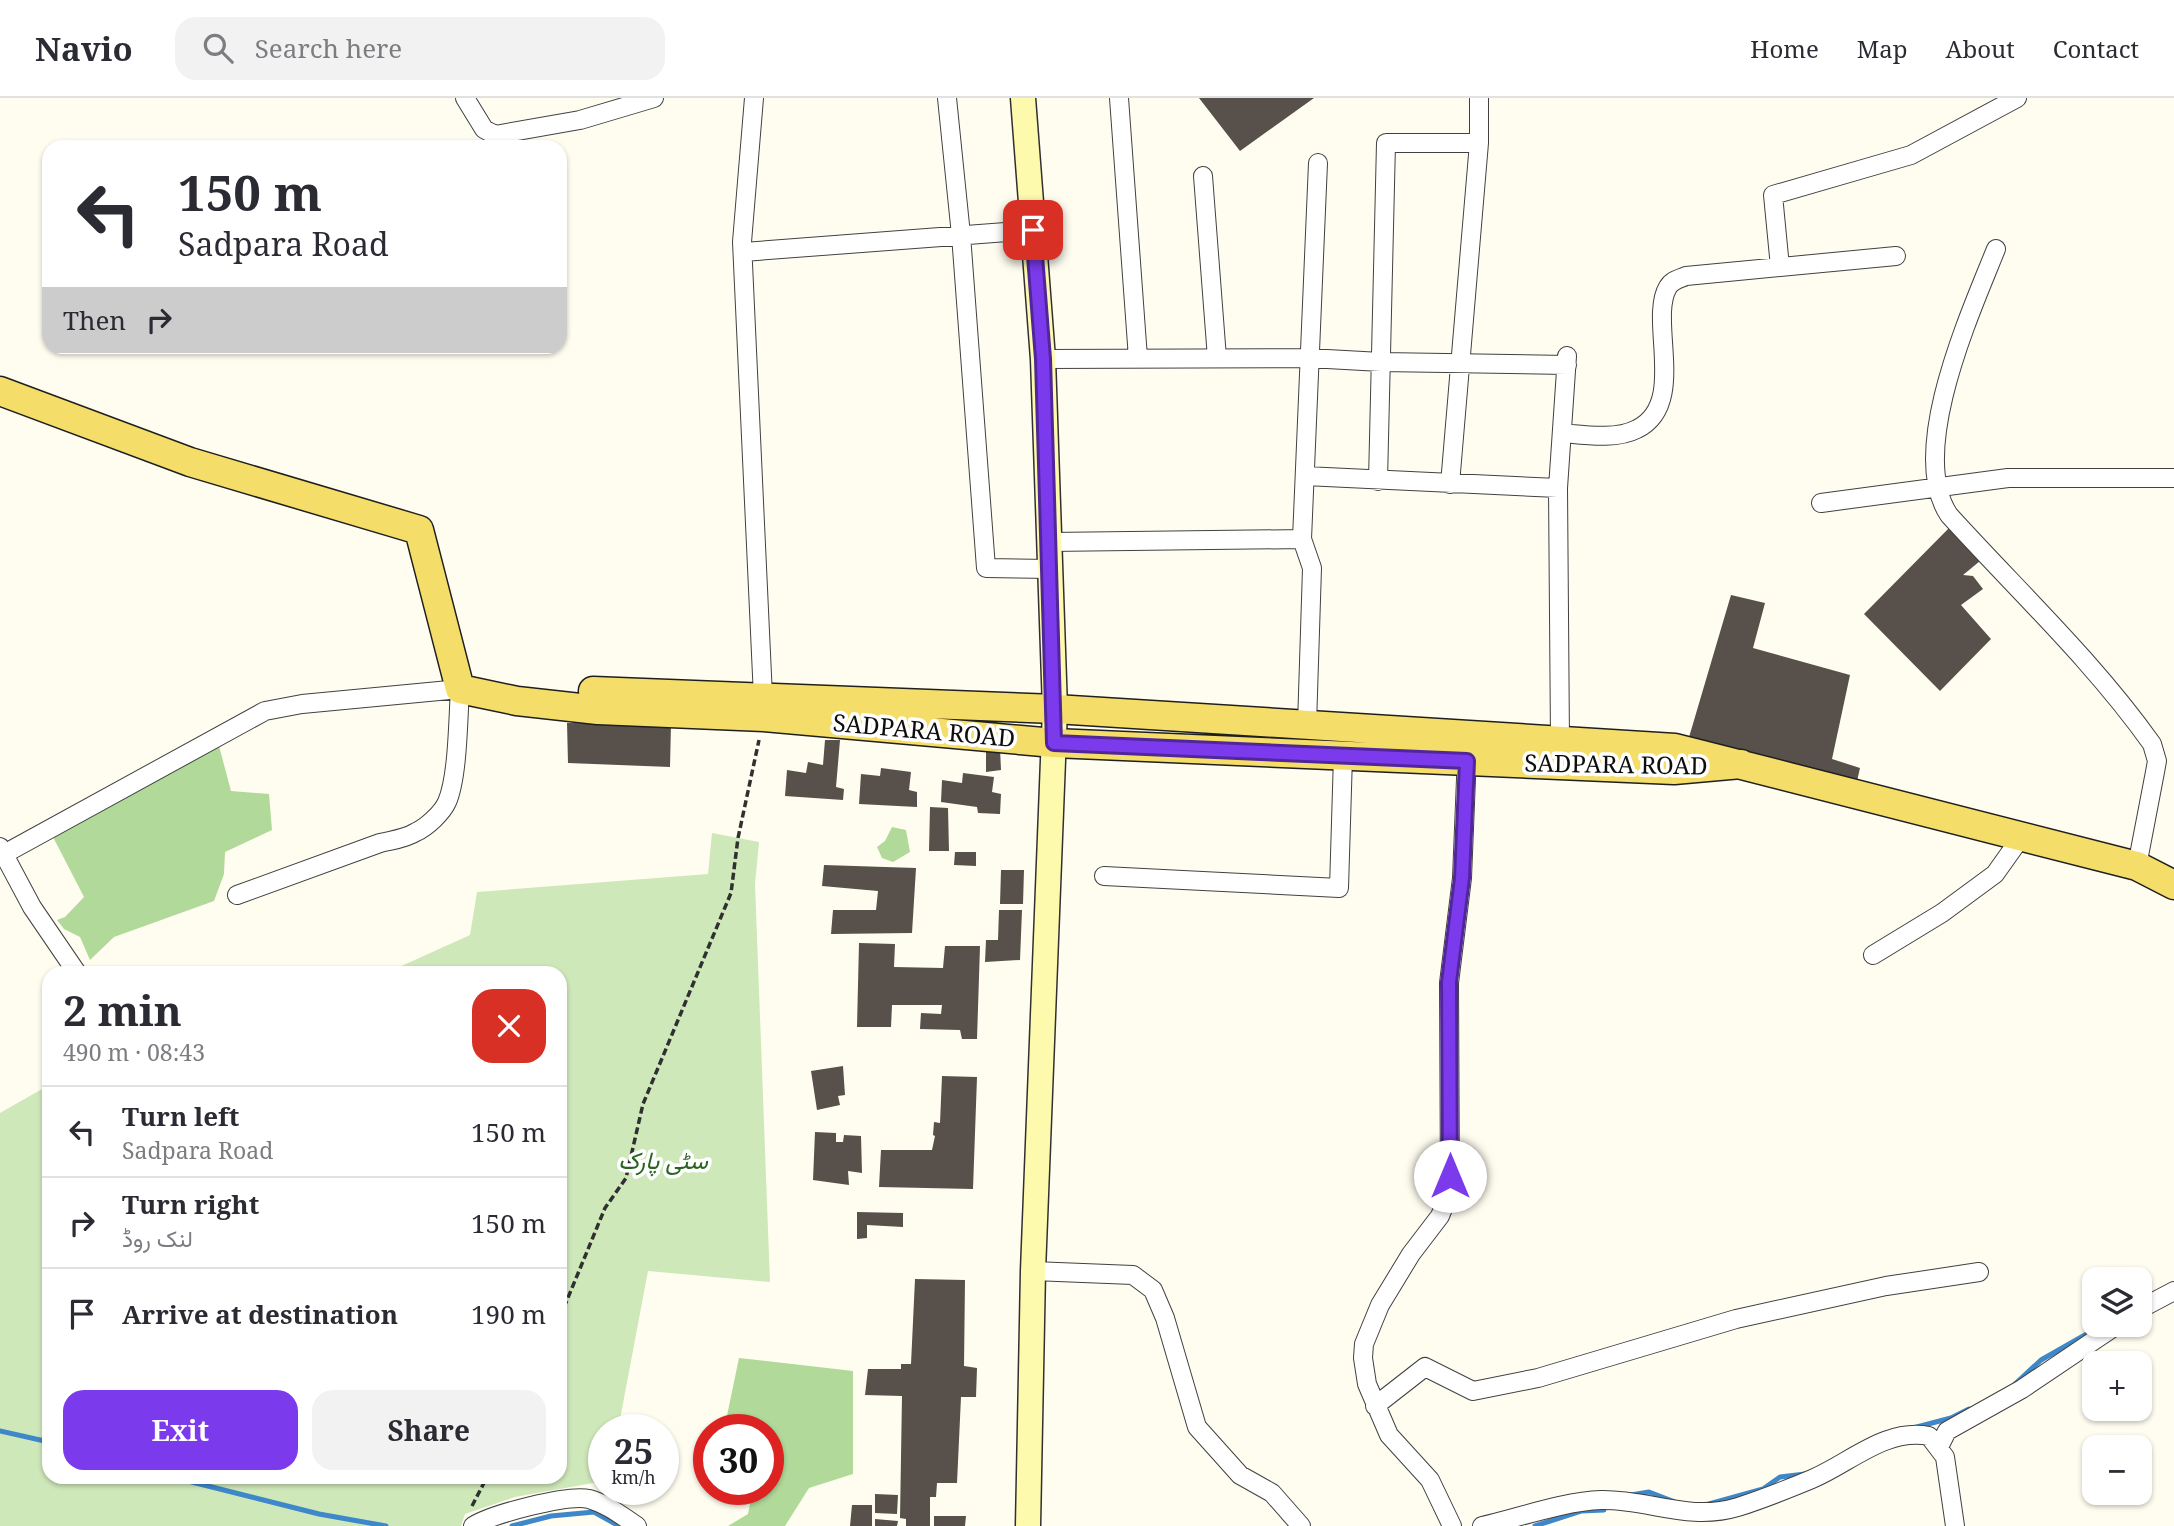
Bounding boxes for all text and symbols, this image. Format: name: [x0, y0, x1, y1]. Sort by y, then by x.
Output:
search box: [175, 17, 665, 80]
text: Navio: [35, 26, 133, 71]
icon: search: [199, 29, 237, 67]
text: Search here: [255, 30, 402, 66]
text: Home: [1750, 32, 1819, 65]
text: Map: [1857, 32, 1908, 65]
text: About: [1946, 32, 2015, 65]
text: Contact: [2053, 32, 2139, 65]
text: 150 m: [178, 159, 322, 225]
icon: left: [63, 168, 154, 259]
pin: [1003, 200, 1063, 260]
icon: arrive: [1014, 211, 1052, 249]
text: Sadpara Road: [178, 222, 389, 265]
icon: right: [140, 301, 178, 339]
text: Then: [63, 302, 126, 338]
street label: SADPARA ROAD: [832, 705, 1017, 754]
street label: SADPARA ROAD: [1524, 745, 1708, 782]
text: 2 min: [63, 981, 182, 1038]
button: close: [472, 989, 546, 1063]
text: 490 m · 08:43: [63, 1036, 205, 1068]
text: Turn left: [122, 1098, 239, 1134]
icon: left: [63, 1113, 101, 1151]
text: 150 m: [471, 1114, 546, 1150]
text: Sadpara Road: [122, 1134, 273, 1166]
position arrow: [1413, 1139, 1487, 1213]
park label: سٹی پارک: [618, 1143, 709, 1177]
text: Turn right: [122, 1186, 259, 1222]
icon: right: [63, 1204, 101, 1242]
text: 150 m: [471, 1205, 546, 1241]
text: لنک روڈ: [122, 1222, 193, 1254]
map controls: [2082, 1267, 2152, 1505]
button: layers: [2082, 1267, 2152, 1337]
icon: arrive: [63, 1295, 101, 1333]
text: Arrive at destination: [122, 1296, 398, 1332]
text: 190 m: [471, 1296, 546, 1332]
button: +: [2082, 1351, 2152, 1421]
button: Exit: [63, 1390, 298, 1470]
button: Share: [312, 1390, 546, 1470]
speed limit sign: 30: [693, 1414, 784, 1505]
text: 25: [614, 1427, 653, 1474]
button: −: [2082, 1435, 2152, 1505]
text: km/h: [611, 1465, 656, 1489]

